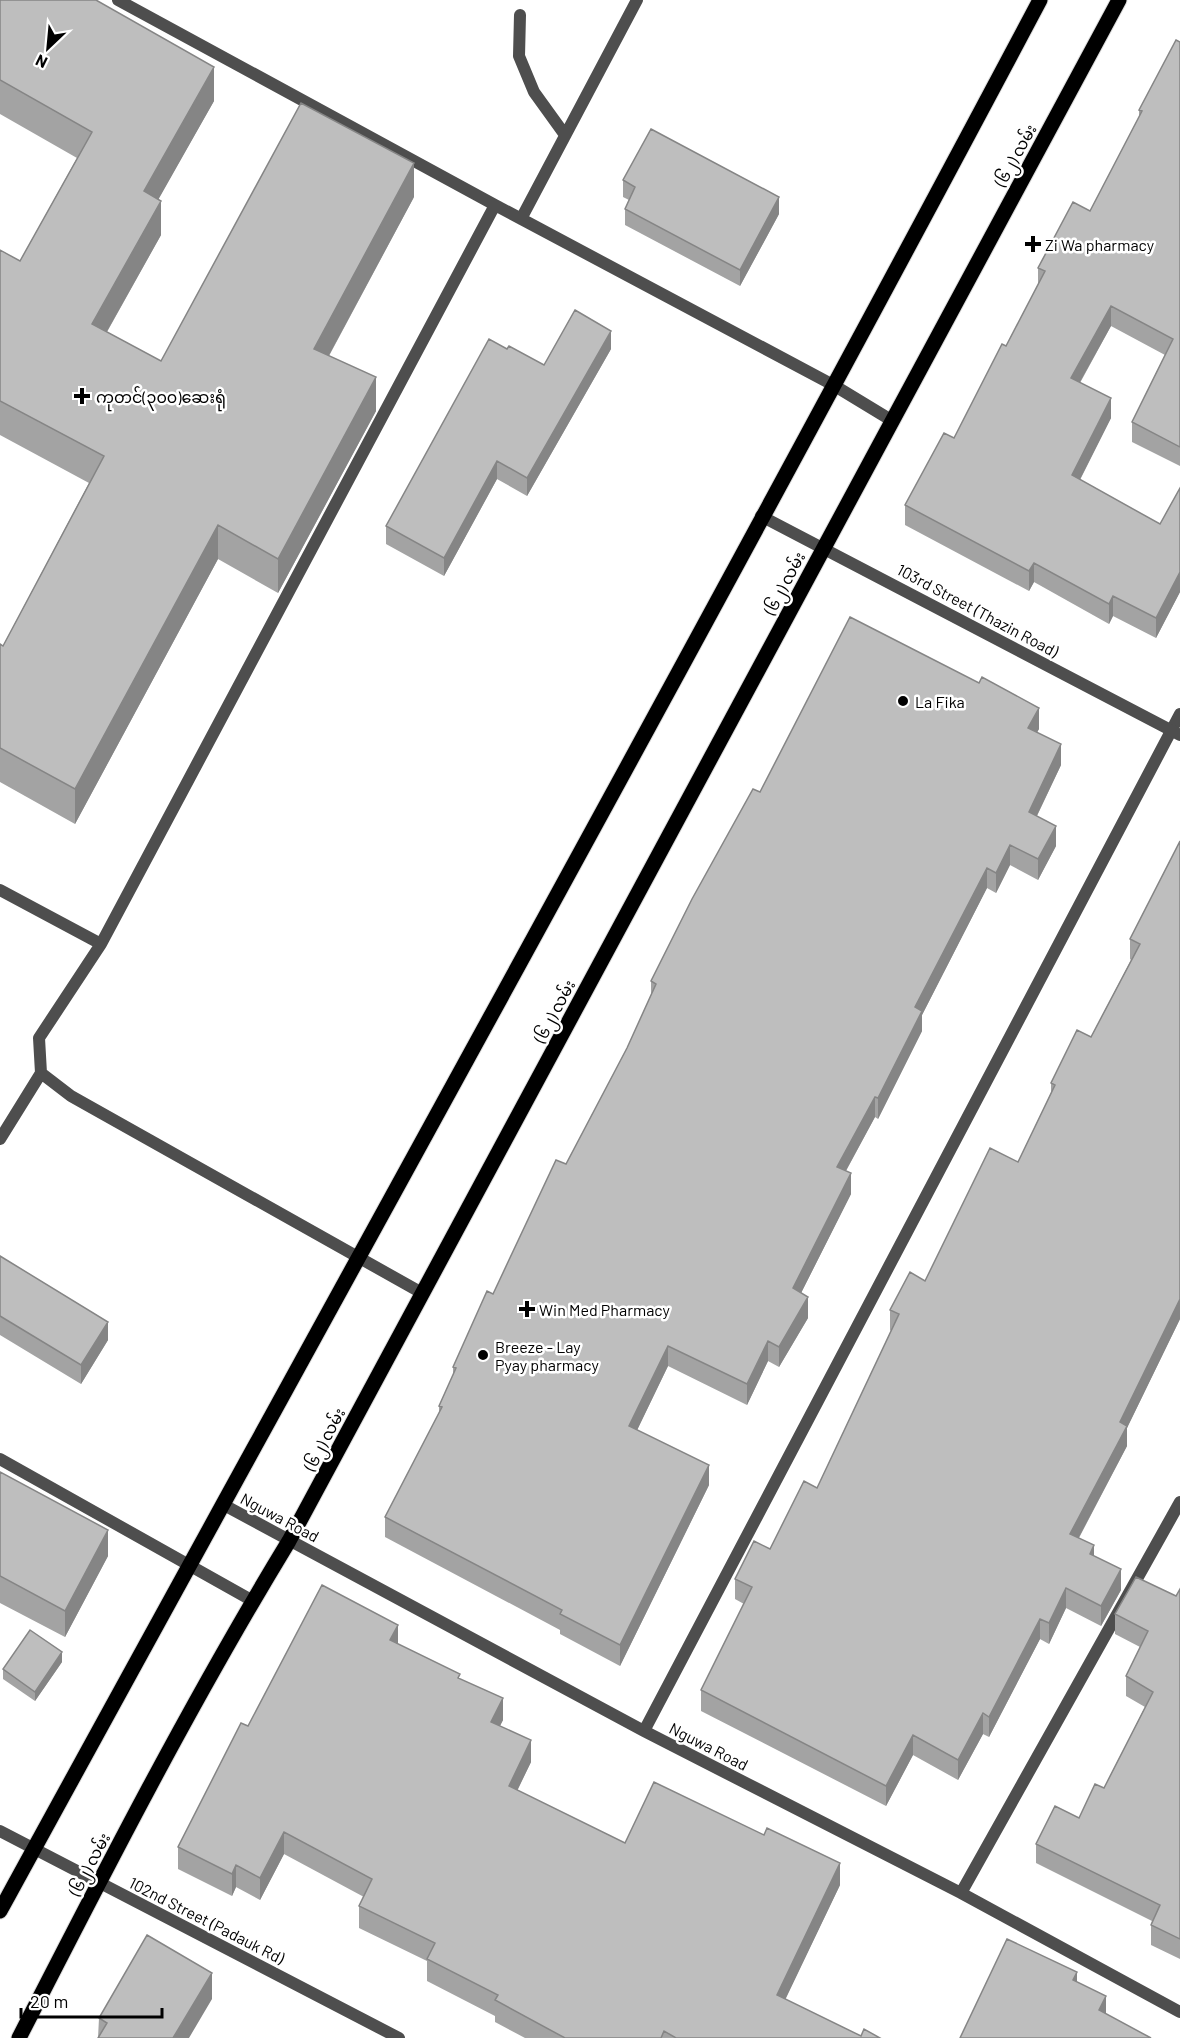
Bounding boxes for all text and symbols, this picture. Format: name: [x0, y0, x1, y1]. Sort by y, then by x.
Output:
north arrow: [18, 18, 78, 78]
text: N: [32, 51, 50, 73]
street label: (၆၂) လမ်း: [989, 120, 1044, 193]
place label: Zi Wa pharmacy: [1045, 235, 1155, 254]
marker: Zi Wa pharmacy: [1026, 237, 1040, 251]
place label: ကုတင်(၃၀၀)ဆေးရုံ: [96, 386, 226, 412]
marker: ကုတင်(၃၀၀)ဆေးရုံ: [73, 387, 91, 405]
street label: (၆၂) လမ်း: [758, 548, 813, 621]
street label: 103rd Street (Thazin Road): [894, 559, 1063, 661]
place label: La Fika: [915, 692, 965, 711]
marker: La Fika: [896, 694, 910, 708]
street label: (၆၂) လမ်း: [528, 976, 583, 1049]
place label: Win Med Pharmacy: [539, 1300, 671, 1319]
marker: Win Med Pharmacy: [520, 1302, 534, 1316]
place label: Breeze - Lay Pyay pharmacy: [495, 1337, 599, 1374]
marker: Breeze - Lay Pyay pharmacy: [476, 1348, 490, 1362]
street label: (၆၂) လမ်း: [298, 1404, 353, 1477]
street label: Nguwa Road: [238, 1488, 322, 1546]
street label: Nguwa Road: [666, 1718, 752, 1774]
street label: (၆၂) လမ်း: [63, 1829, 118, 1902]
street label: 102nd Street (Padauk Rd): [126, 1873, 289, 1968]
scale bar: [21, 1981, 162, 2019]
text: 20 m: [30, 1990, 68, 2012]

